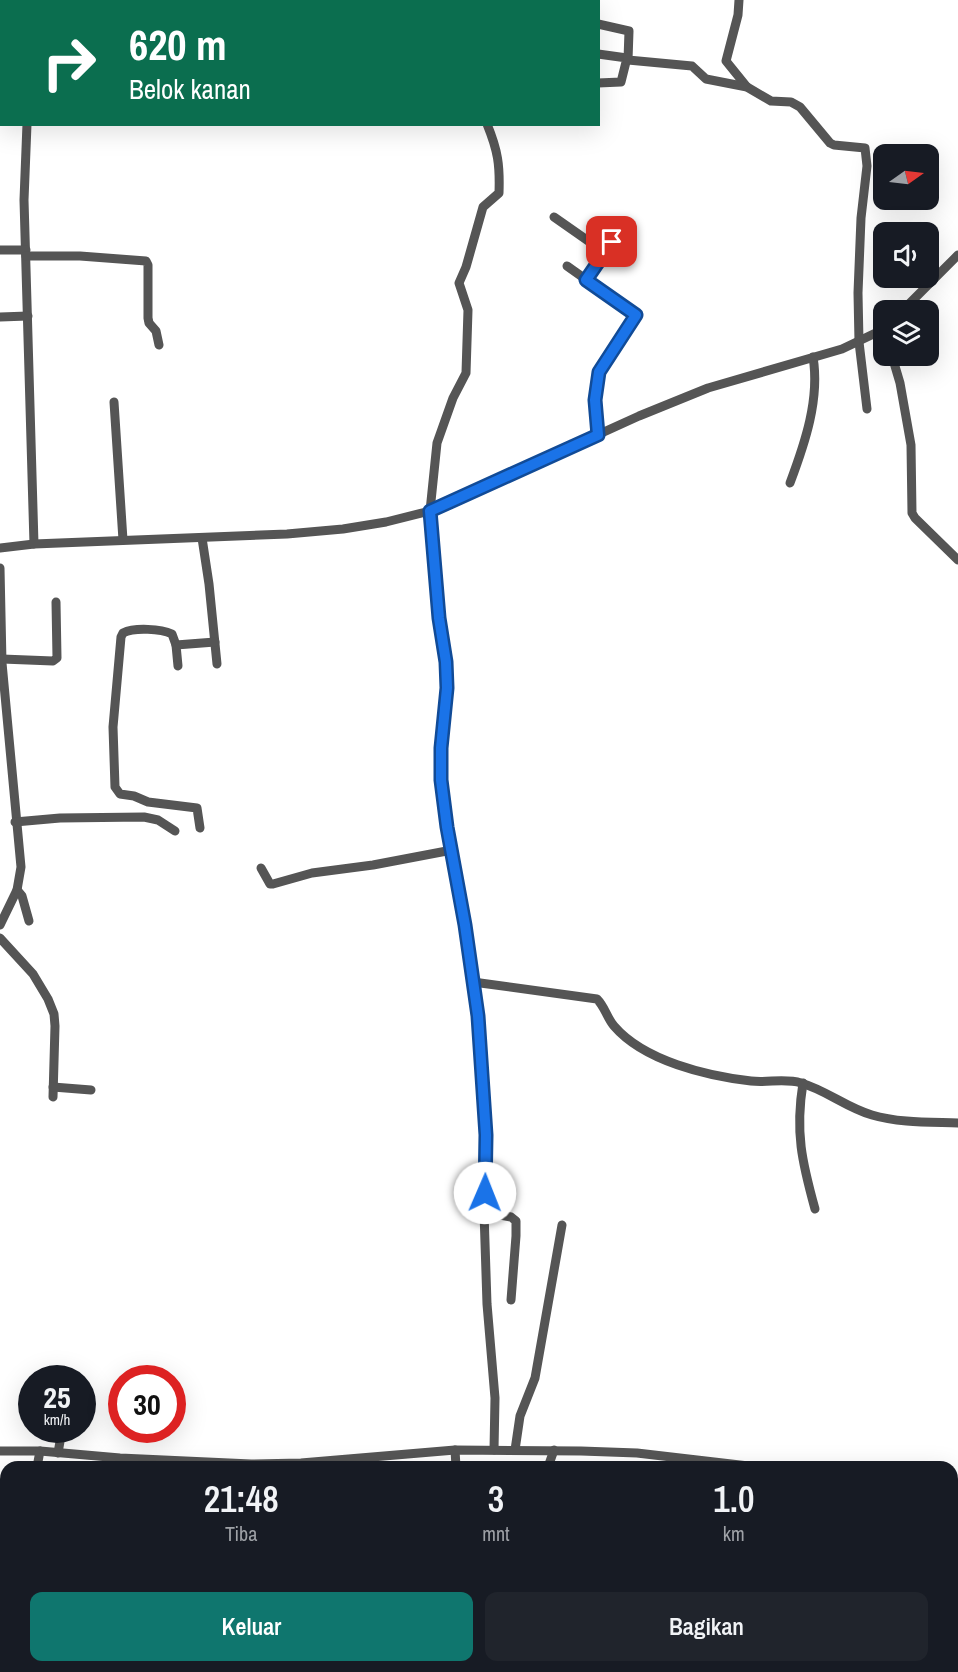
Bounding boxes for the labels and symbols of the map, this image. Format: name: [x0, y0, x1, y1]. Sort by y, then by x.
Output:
north arrow: [873, 144, 939, 210]
pin: [586, 216, 637, 267]
position arrow: [453, 1161, 517, 1225]
speed limit sign: 30: [108, 1365, 186, 1443]

